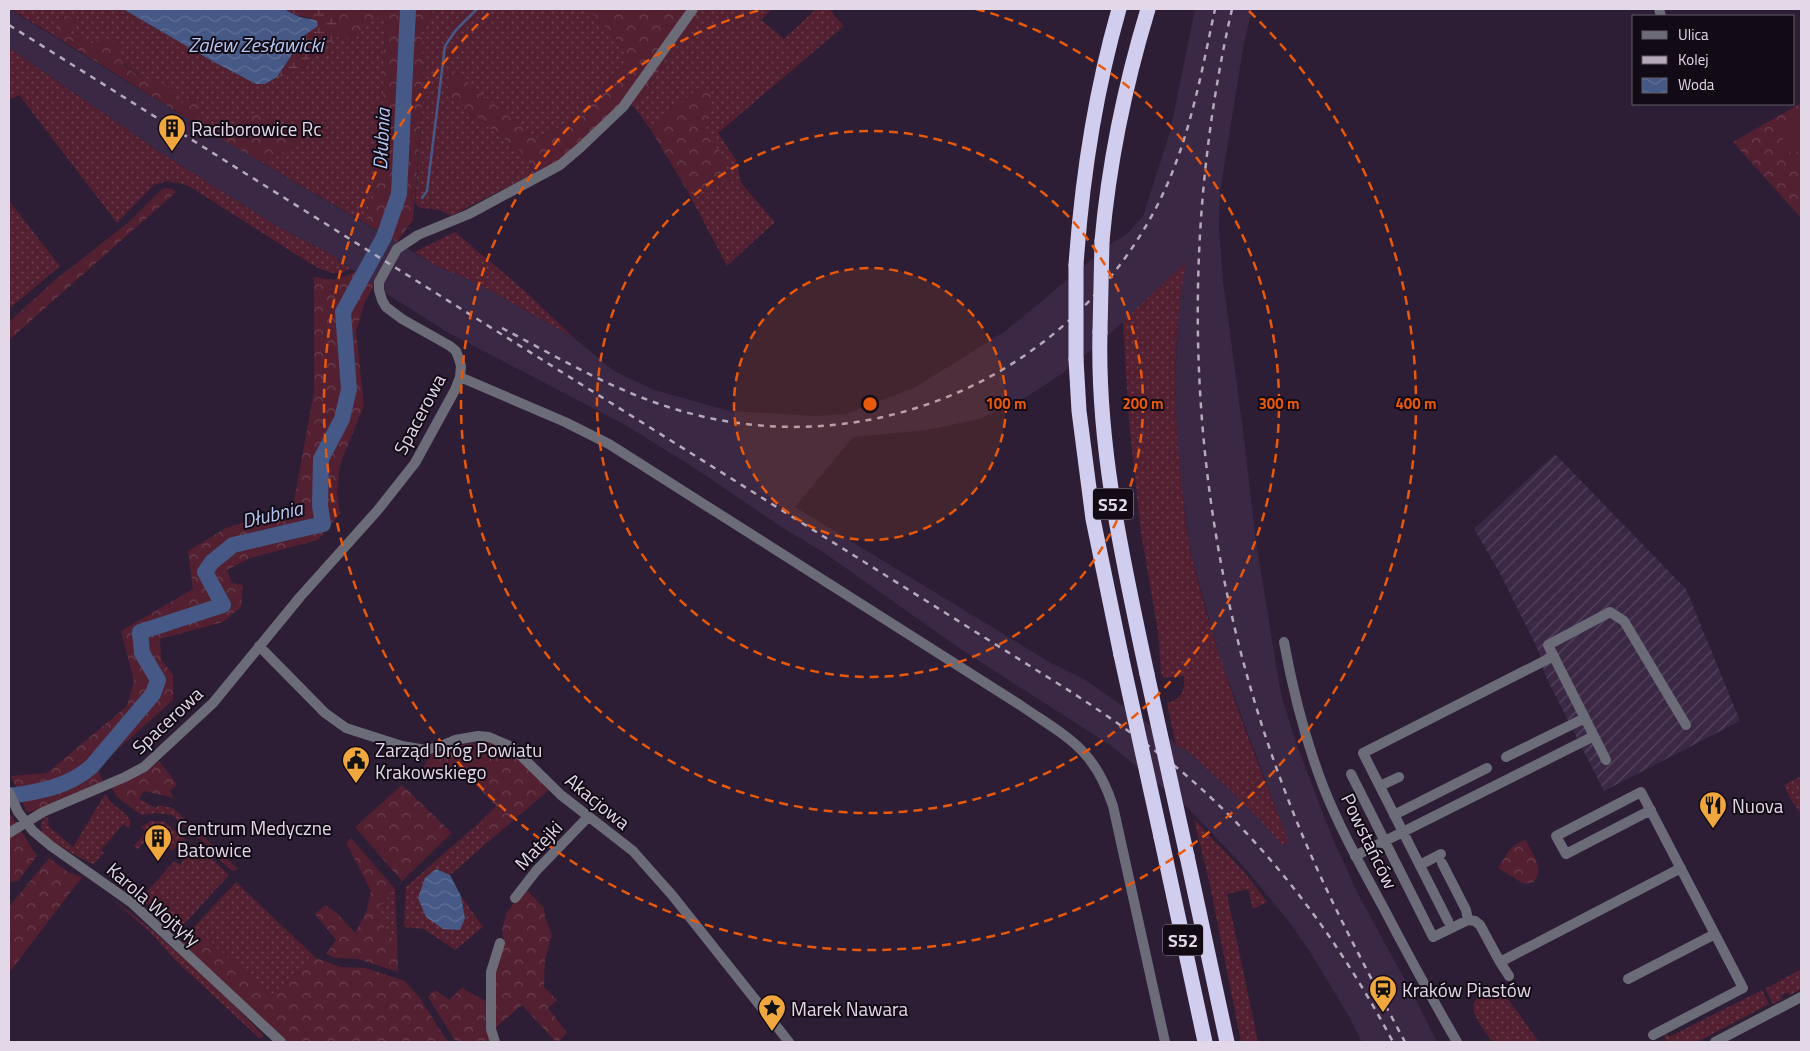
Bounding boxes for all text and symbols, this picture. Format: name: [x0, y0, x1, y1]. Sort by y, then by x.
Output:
legend: [1632, 15, 1795, 105]
text: Ulica: [1678, 23, 1709, 46]
water label: Zalew Zesławicki: [189, 29, 326, 60]
text: Kolej: [1678, 48, 1709, 71]
text: Woda: [1678, 73, 1715, 96]
water label: Dłubnia: [364, 106, 398, 171]
building icon: Raciborowice Rc: [157, 113, 187, 152]
place label: Raciborowice Rc: [191, 114, 321, 143]
street label: Spacerowa: [386, 368, 453, 460]
text: 100 m: [985, 392, 1027, 415]
text: 200 m: [1122, 392, 1164, 415]
text: 300 m: [1258, 392, 1300, 415]
text: 400 m: [1395, 392, 1437, 415]
centre of rings: [861, 395, 879, 413]
road number: S52: [1093, 488, 1133, 520]
water label: Dłubnia: [239, 492, 306, 536]
street label: Spacerowa: [125, 679, 209, 761]
place label: Zarząd Dróg Powiatu Krakowskiego: [375, 735, 542, 786]
public building icon: Zarząd Dróg Powiatu Krakowskiego: [341, 745, 371, 784]
street label: Akacjowa: [559, 766, 637, 837]
street label: Powstańców: [1334, 788, 1406, 894]
restaurant icon: Nuova: [1698, 790, 1728, 829]
place label: Nuova: [1732, 791, 1784, 820]
place label: Centrum Medyczne Batowice: [177, 813, 332, 864]
street label: Matejki: [507, 813, 569, 877]
building icon: Centrum Medyczne Batowice: [143, 823, 173, 862]
street label: Karola Wojtyły: [101, 855, 207, 953]
road number: S52: [1163, 924, 1203, 956]
station icon: Kraków Piastów: [1368, 974, 1398, 1013]
place label: Kraków Piastów: [1402, 975, 1531, 1004]
place icon: Marek Nawara: [757, 993, 787, 1032]
place label: Marek Nawara: [791, 994, 909, 1023]

